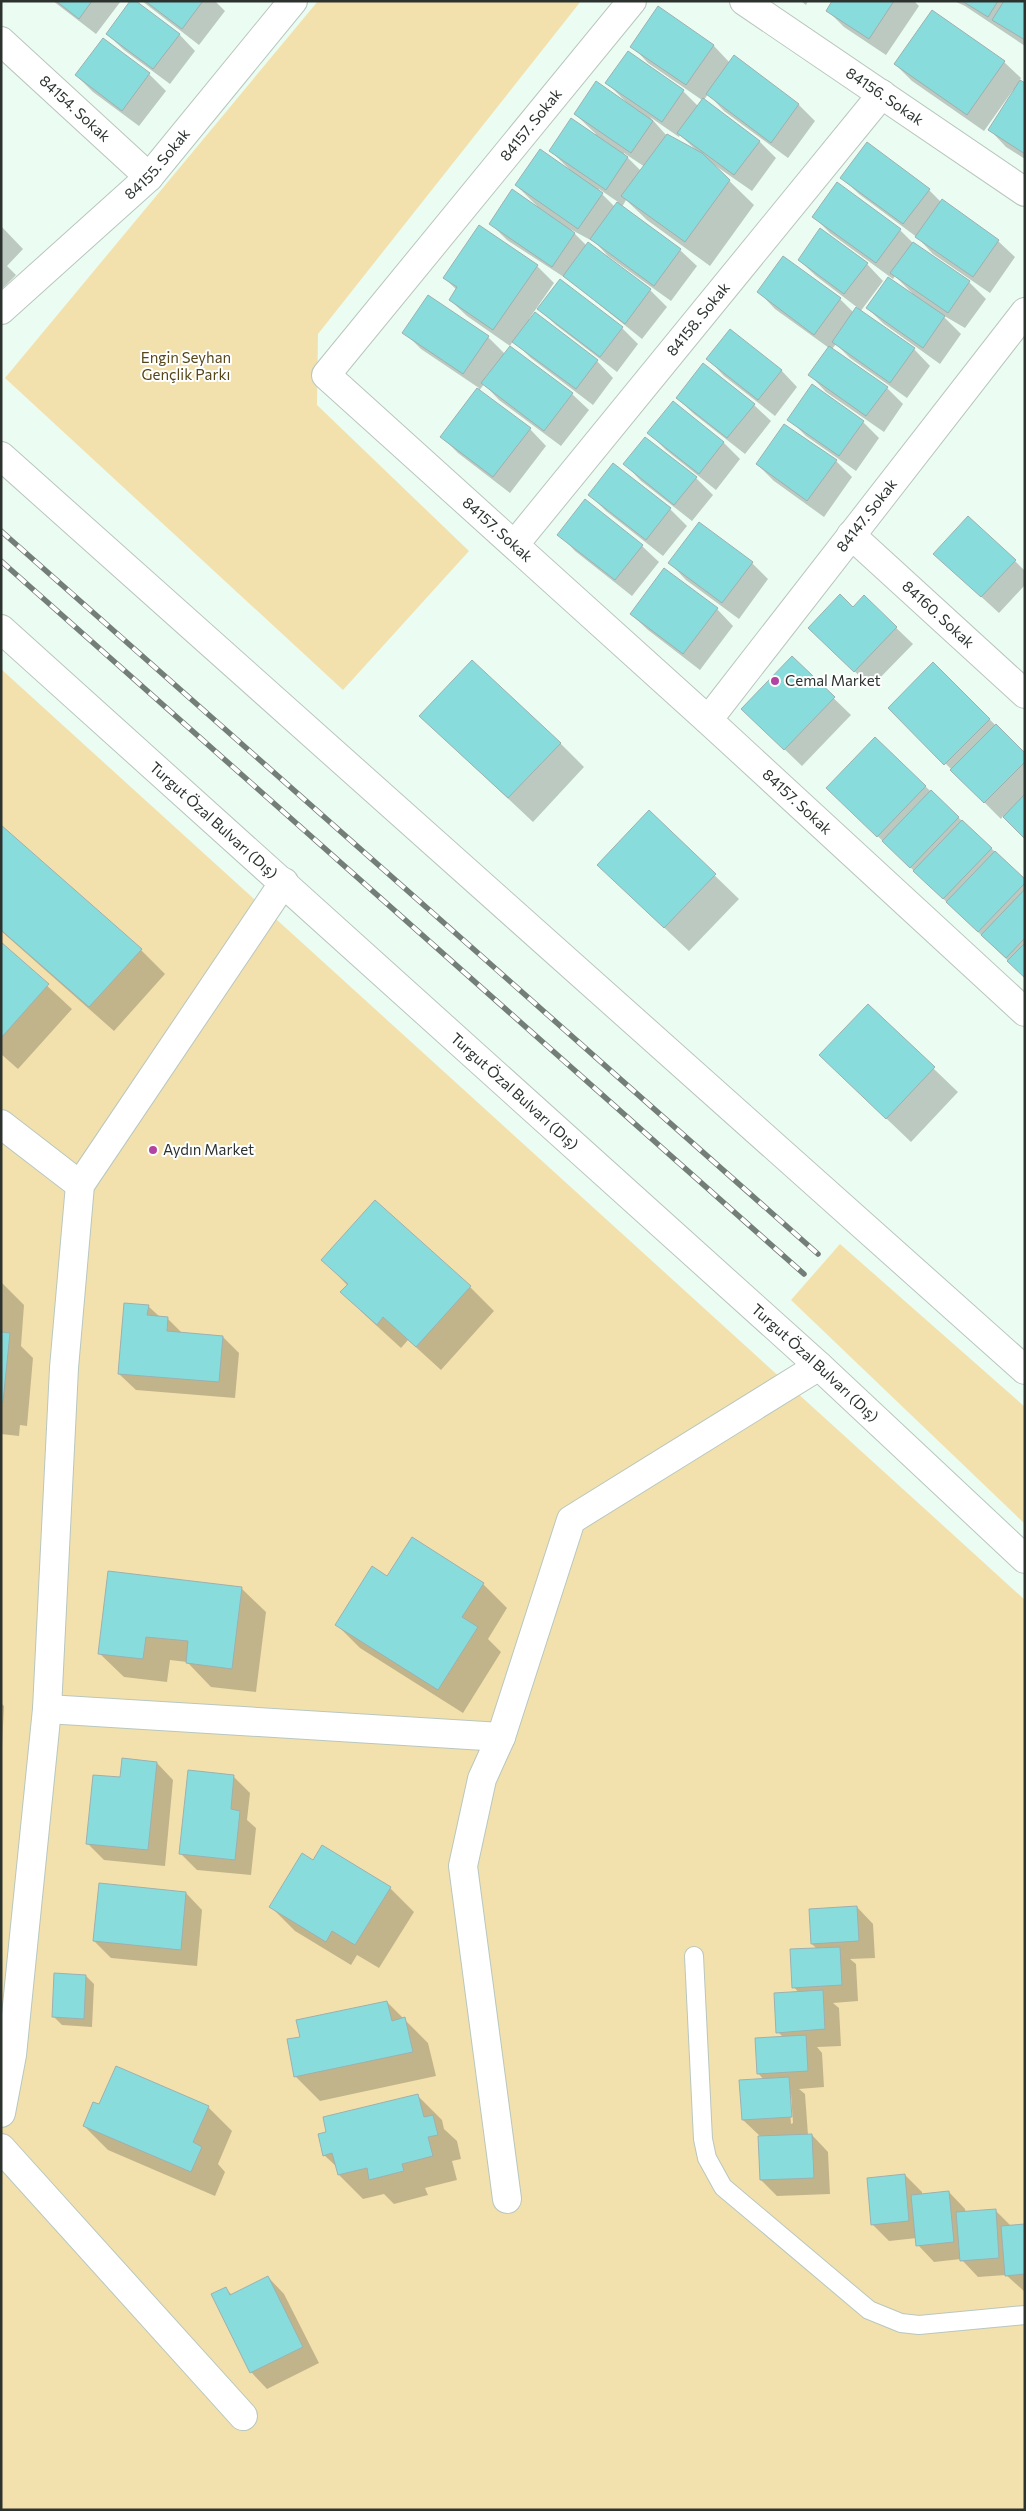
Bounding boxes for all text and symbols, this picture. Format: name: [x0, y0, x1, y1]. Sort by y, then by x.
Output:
street label: 84156. Sokak: [843, 63, 927, 128]
street label: 84154. Sokak: [36, 71, 115, 145]
street label: 84157. Sokak: [496, 85, 565, 164]
street label: 84155. Sokak: [120, 124, 193, 203]
street label: 84158. Sokak: [662, 278, 733, 359]
park label: Engin Seyhan Gençlik Parkı: [141, 348, 231, 383]
street label: 84147. Sokak: [832, 475, 900, 555]
street label: 84157. Sokak: [459, 493, 537, 565]
street label: 84160. Sokak: [899, 576, 978, 651]
place label: Cemal Market: [785, 671, 881, 689]
marker: Cemal Market: [769, 675, 781, 687]
street label: Turgut Özal Bulvarı (Dış): [147, 758, 282, 882]
street label: 84157. Sokak: [759, 765, 836, 838]
street label: Turgut Özal Bulvarı (Dış): [447, 1029, 583, 1153]
place label: Aydın Market: [163, 1140, 254, 1158]
marker: Aydın Market: [147, 1144, 159, 1156]
street label: Turgut Özal Bulvarı (Dış): [748, 1300, 883, 1425]

